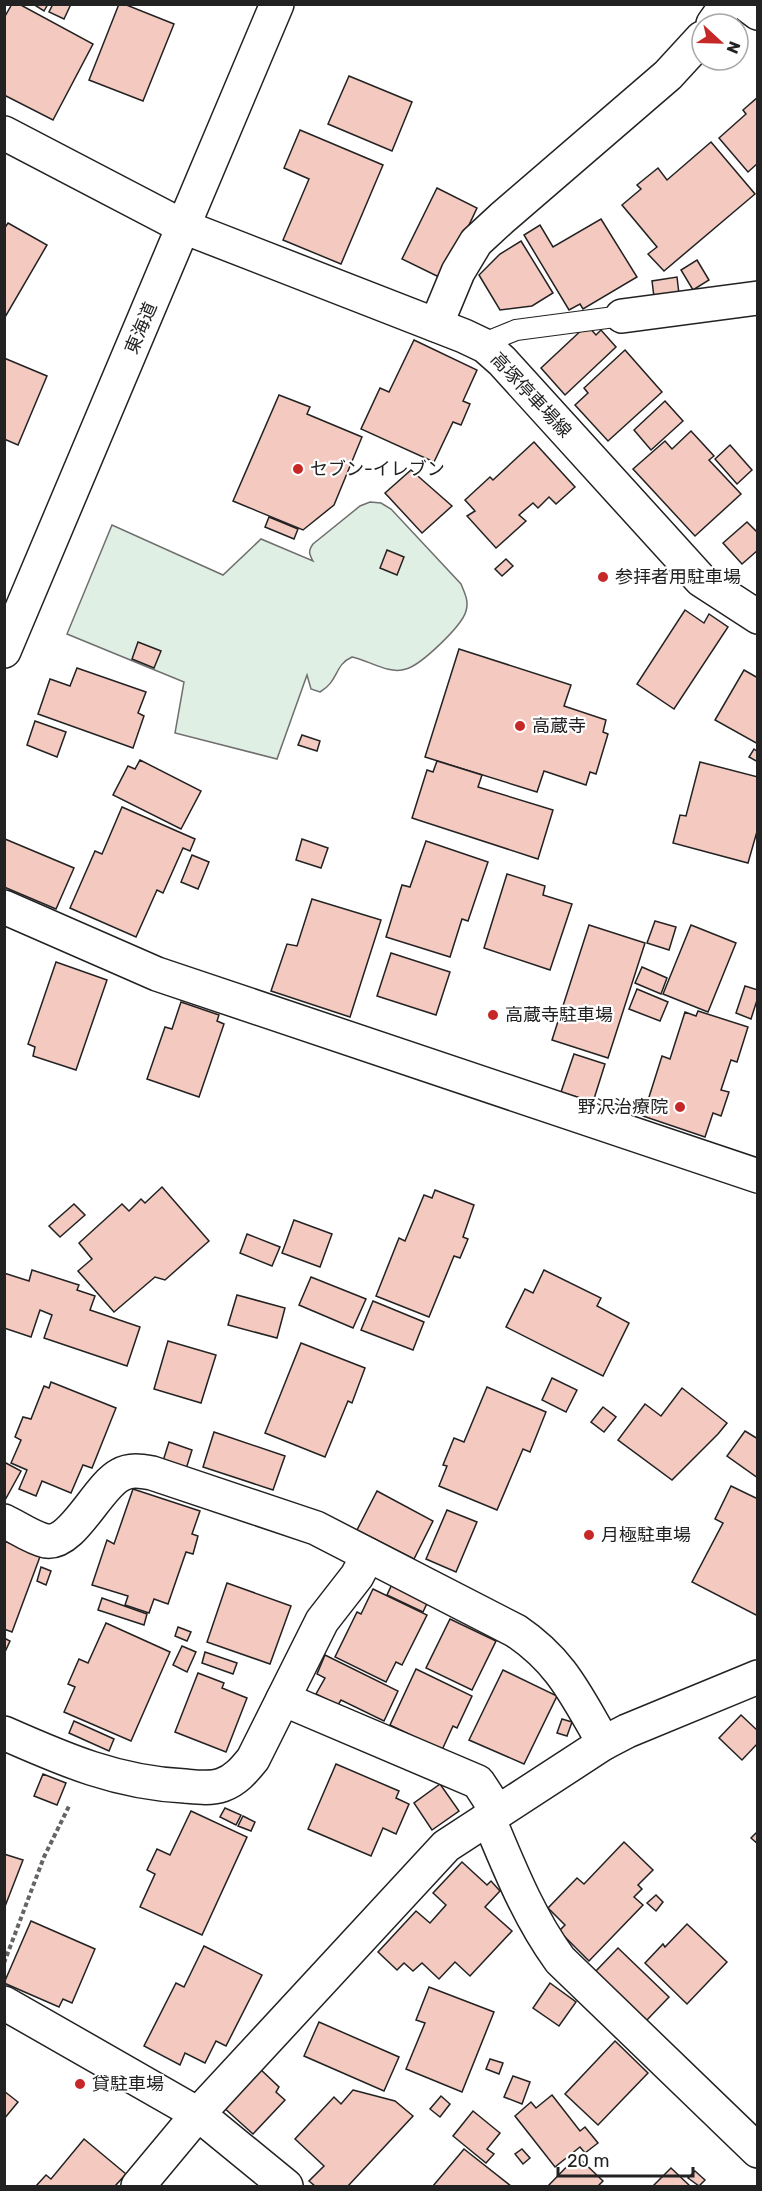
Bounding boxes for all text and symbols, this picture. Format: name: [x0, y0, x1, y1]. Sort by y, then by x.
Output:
north arrow: [690, 12, 750, 72]
text: N: [722, 39, 744, 56]
street label: 東海道: [120, 299, 162, 357]
street label: 高塚停車場線: [486, 348, 576, 442]
place label: セブン-イレブン: [310, 458, 445, 480]
marker: セブン-イレブン: [291, 462, 305, 476]
place label: 参拝者用駐車場: [615, 566, 741, 588]
marker: 参拝者用駐車場: [596, 570, 610, 584]
place label: 高蔵寺: [532, 715, 586, 737]
marker: 高蔵寺: [513, 719, 527, 733]
place label: 高蔵寺駐車場: [505, 1004, 613, 1026]
marker: 高蔵寺駐車場: [486, 1008, 500, 1022]
place label: 野沢治療院: [578, 1096, 668, 1118]
marker: 野沢治療院: [673, 1100, 687, 1114]
place label: 月極駐車場: [601, 1524, 691, 1546]
marker: 月極駐車場: [582, 1528, 596, 1542]
place label: 貸駐車場: [92, 2073, 164, 2095]
marker: 貸駐車場: [73, 2077, 87, 2091]
scale bar: [558, 2140, 693, 2178]
text: 20 m: [567, 2150, 609, 2172]

